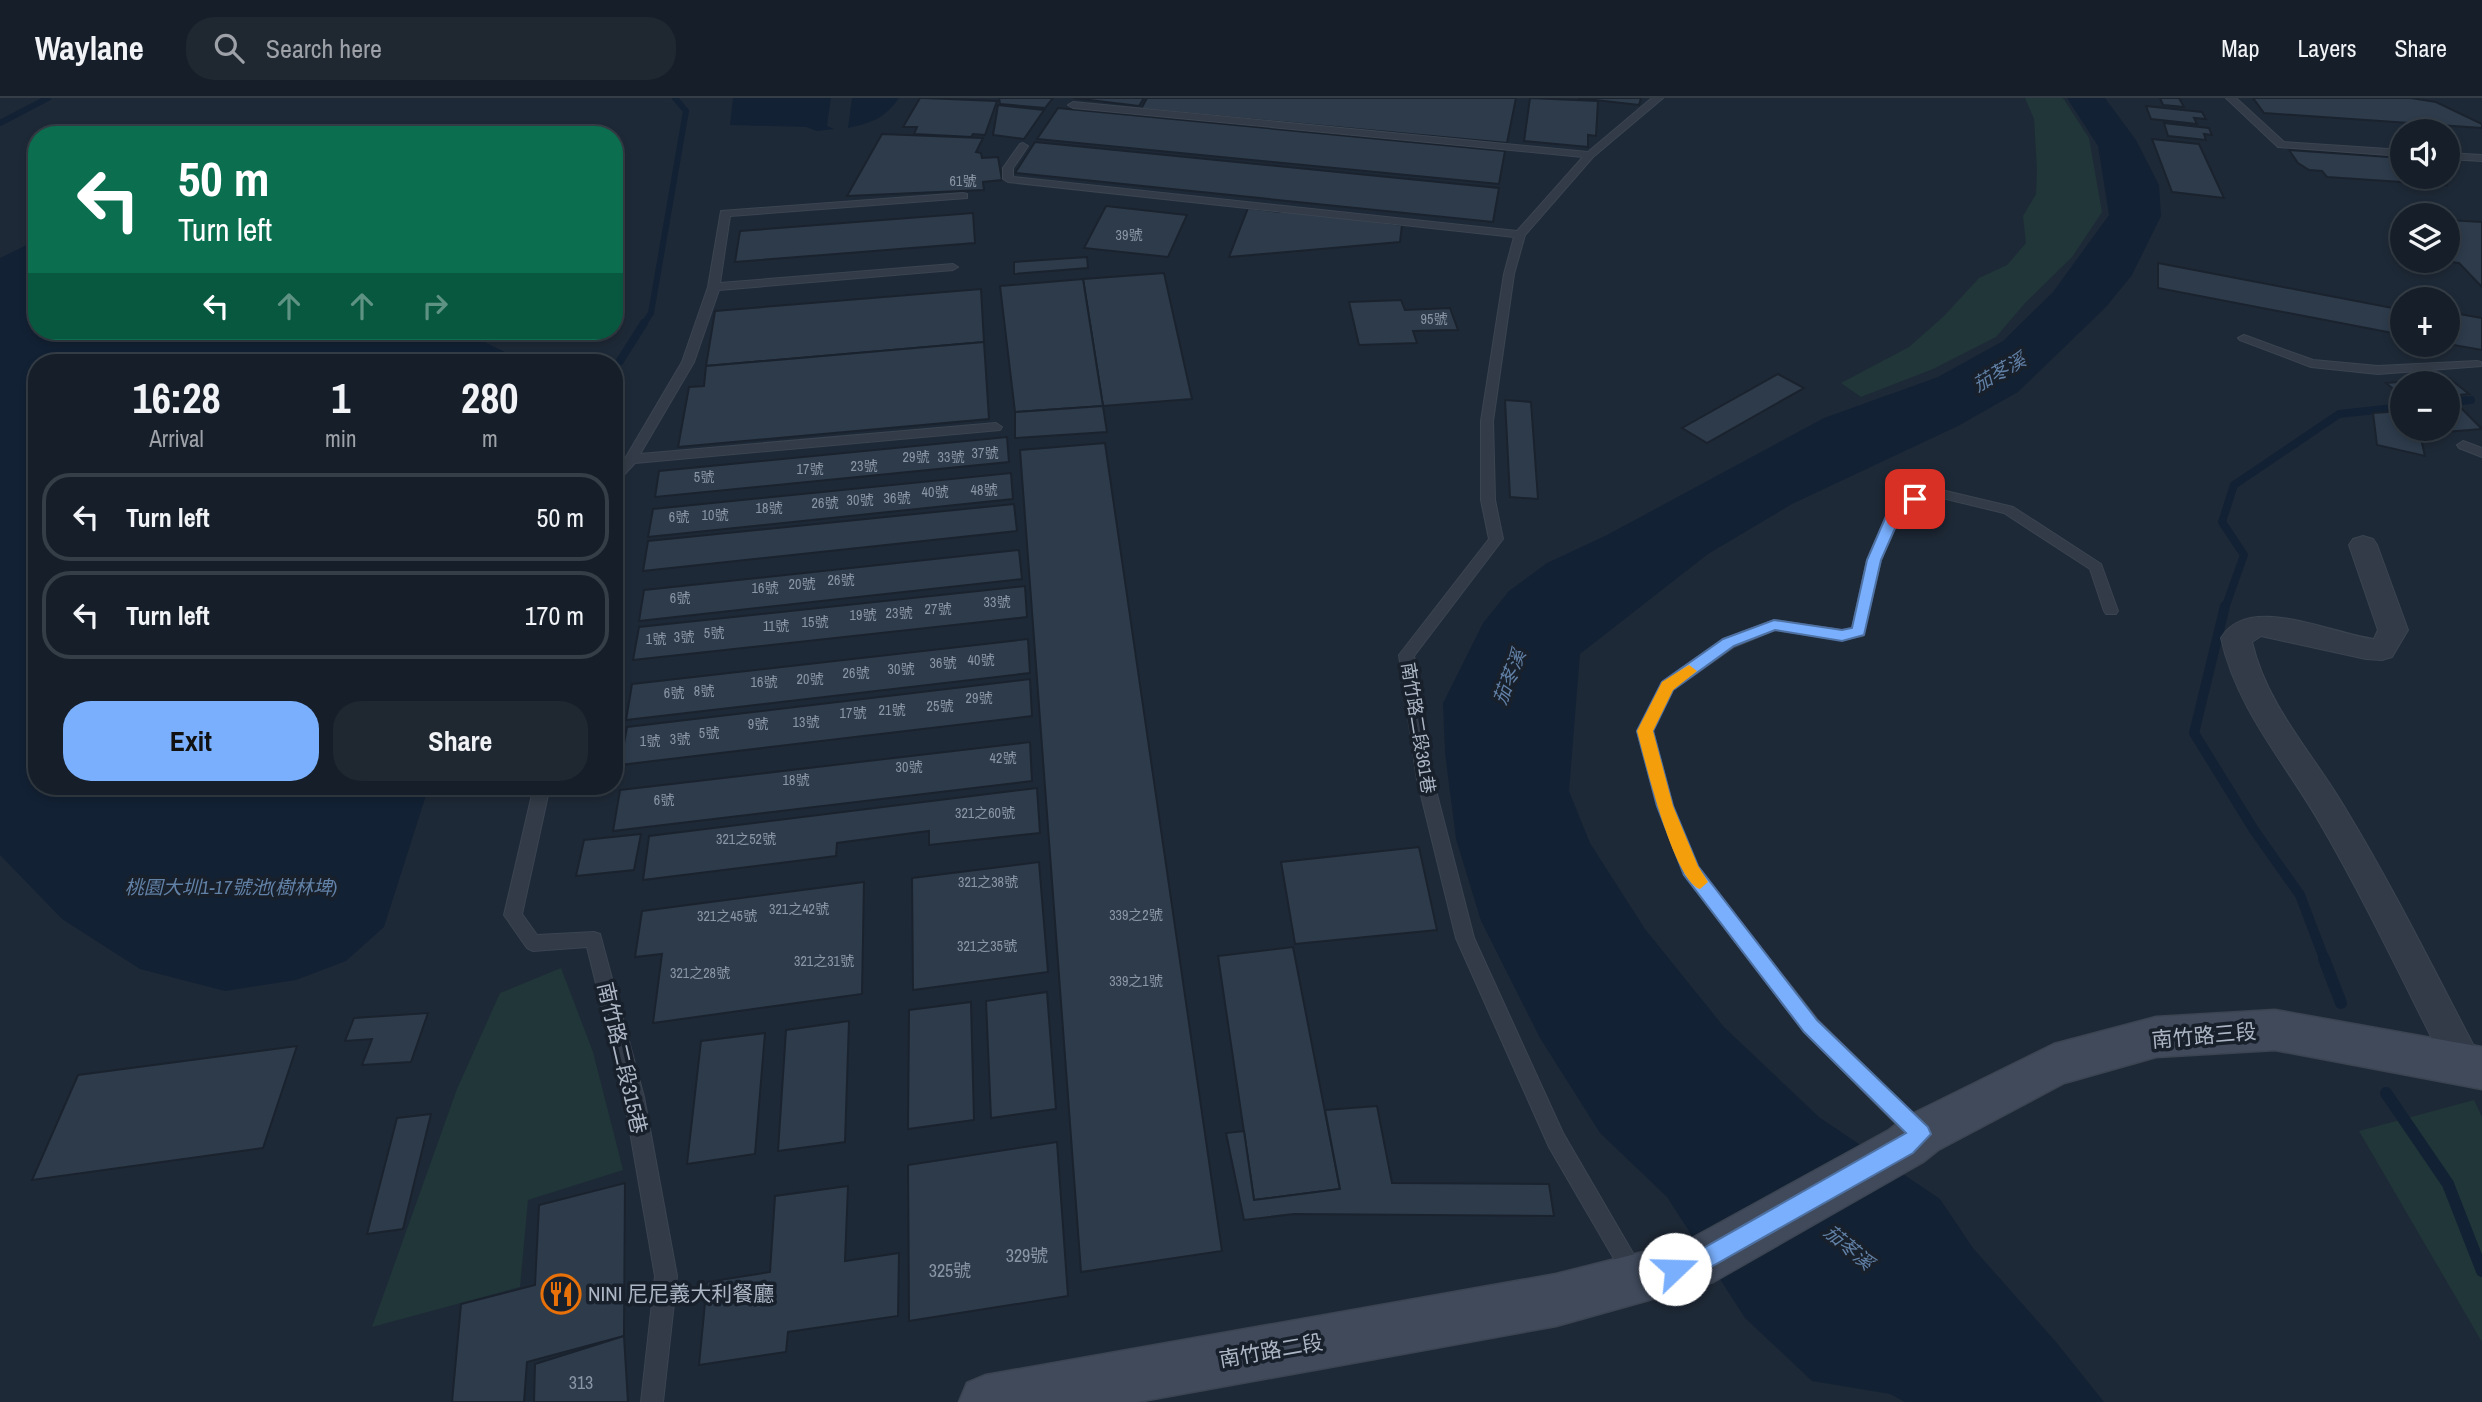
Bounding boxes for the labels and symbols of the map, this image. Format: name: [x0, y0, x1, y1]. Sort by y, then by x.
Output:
house number: 61號: [950, 172, 976, 190]
house number: 39號: [1116, 226, 1142, 244]
house number: 95號: [1421, 310, 1447, 328]
water label: 茄苳溪: [1968, 345, 2033, 398]
house number: 37號: [972, 444, 998, 462]
house number: 29號: [903, 448, 929, 466]
house number: 33號: [938, 448, 964, 466]
house number: 23號: [851, 457, 877, 475]
house number: 17號: [797, 460, 823, 478]
house number: 5號: [694, 468, 714, 486]
pin: [1885, 469, 1945, 529]
house number: 48號: [971, 481, 997, 499]
house number: 40號: [922, 483, 948, 501]
house number: 36號: [884, 489, 910, 507]
house number: 30號: [847, 491, 873, 509]
house number: 26號: [812, 494, 838, 512]
house number: 18號: [756, 499, 782, 517]
house number: 10號: [702, 506, 728, 524]
house number: 6號: [669, 508, 689, 526]
house number: 26號: [828, 571, 854, 589]
house number: 20號: [789, 575, 815, 593]
house number: 16號: [752, 579, 778, 597]
house number: 6號: [670, 589, 690, 607]
house number: 33號: [984, 593, 1010, 611]
house number: 27號: [925, 600, 951, 618]
house number: 23號: [886, 604, 912, 622]
house number: 19號: [850, 606, 876, 624]
house number: 15號: [802, 613, 828, 631]
house number: 11號: [763, 617, 789, 635]
house number: 5號: [704, 624, 724, 642]
house number: 3號: [674, 628, 694, 646]
house number: 1號: [646, 630, 666, 648]
water label: 茄苳溪: [1487, 643, 1532, 708]
house number: 40號: [968, 651, 994, 669]
house number: 36號: [930, 654, 956, 672]
house number: 30號: [888, 660, 914, 678]
street label: 南竹路二段361巷: [1396, 660, 1441, 795]
house number: 26號: [843, 664, 869, 682]
house number: 20號: [797, 670, 823, 688]
house number: 16號: [751, 673, 777, 691]
house number: 8號: [694, 682, 714, 700]
house number: 6號: [664, 684, 684, 702]
house number: 29號: [966, 689, 992, 707]
house number: 25號: [927, 697, 953, 715]
house number: 21號: [879, 701, 905, 719]
house number: 17號: [840, 704, 866, 722]
house number: 13號: [793, 713, 819, 731]
house number: 9號: [748, 715, 768, 733]
house number: 5號: [699, 724, 719, 742]
house number: 3號: [670, 730, 690, 748]
house number: 1號: [640, 732, 660, 750]
house number: 42號: [990, 749, 1016, 767]
house number: 30號: [896, 758, 922, 776]
house number: 18號: [783, 771, 809, 789]
house number: 6號: [654, 791, 674, 809]
house number: 321之60號: [955, 804, 1015, 822]
house number: 321之52號: [716, 830, 776, 848]
house number: 321之38號: [958, 873, 1018, 891]
water label: 桃園大圳1-17號池(樹林埤): [125, 874, 337, 900]
house number: 321之42號: [769, 900, 829, 918]
house number: 339之2號: [1109, 906, 1163, 924]
house number: 321之45號: [697, 907, 757, 925]
house number: 321之35號: [957, 937, 1017, 955]
house number: 321之31號: [794, 952, 854, 970]
house number: 321之28號: [670, 964, 730, 982]
house number: 339之1號: [1109, 972, 1163, 990]
street label: 南竹路二段315巷: [591, 979, 654, 1137]
street label: 南竹路三段: [2150, 1016, 2258, 1055]
water label: 茄苳溪: [1819, 1219, 1881, 1277]
position arrow: [1638, 1232, 1712, 1306]
house number: 329號: [1006, 1243, 1048, 1268]
house number: 325號: [929, 1258, 971, 1283]
restaurant icon: NINI 尼尼義大利餐廳: [540, 1273, 582, 1315]
place label: NINI 尼尼義大利餐廳: [588, 1279, 774, 1308]
street label: 南竹路二段: [1217, 1327, 1325, 1374]
house number: 313: [569, 1370, 593, 1395]

